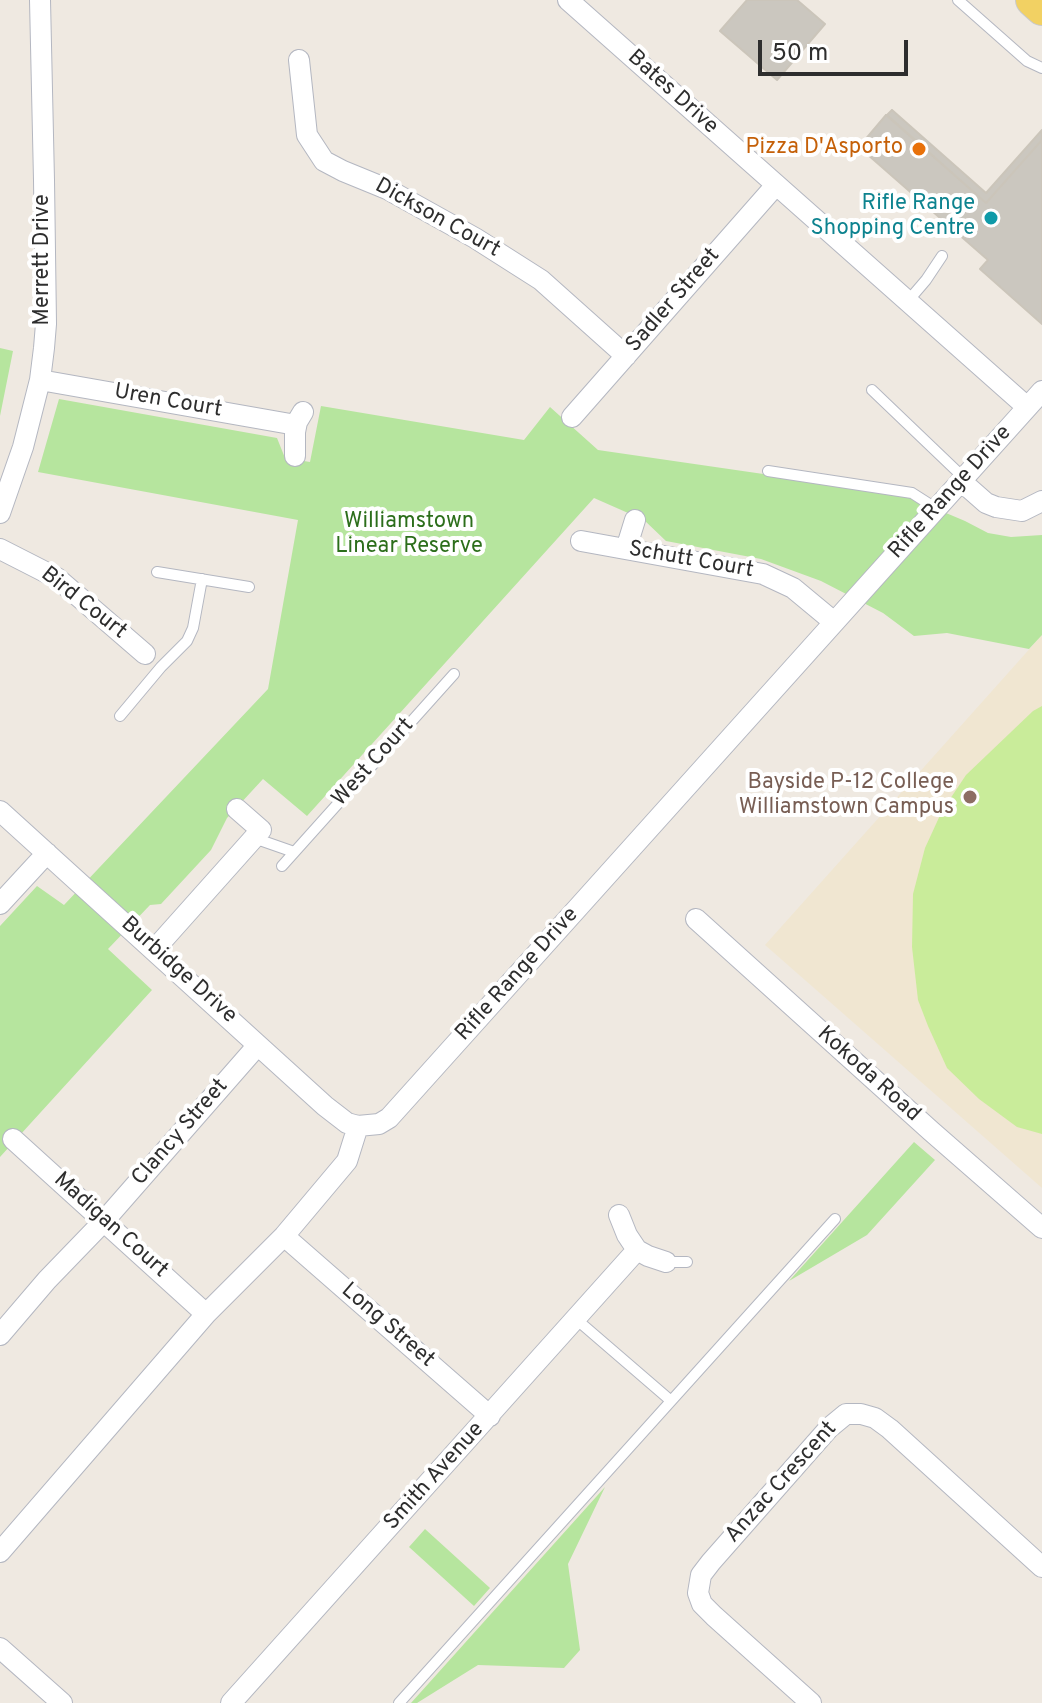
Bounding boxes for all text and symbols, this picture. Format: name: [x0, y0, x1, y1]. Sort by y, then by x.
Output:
scale bar: [762, 24, 912, 74]
text: 50 m: [772, 39, 828, 69]
street label: Bates Drive: [621, 45, 723, 141]
place label: Pizza D'Asporto: [746, 136, 903, 162]
marker: Pizza D'Asporto: [910, 140, 928, 158]
street label: Dickson Court: [370, 174, 504, 264]
place label: Rifle Range Shopping Centre: [811, 192, 975, 244]
street label: Merrett Drive: [31, 194, 57, 326]
marker: Rifle Range Shopping Centre: [982, 209, 1000, 227]
street label: Sadler Street: [622, 243, 726, 359]
street label: Uren Court: [112, 380, 224, 424]
street label: Rifle Range Drive: [884, 421, 1018, 565]
park label: Williamstown Linear Reserve: [335, 510, 483, 562]
street label: Schutt Court: [626, 537, 756, 585]
street label: Bird Court: [35, 562, 131, 646]
street label: West Court: [328, 713, 420, 813]
place label: Bayside P-12 College Williamstown Campus: [739, 771, 954, 822]
marker: Bayside P-12 College Williamstown Campus: [961, 788, 979, 806]
street label: Rifle Range Drive: [451, 903, 585, 1047]
street label: Burbidge Drive: [114, 912, 242, 1030]
street label: Kokoda Road: [811, 1022, 925, 1128]
street label: Clancy Street: [127, 1074, 235, 1192]
street label: Madigan Court: [47, 1168, 173, 1284]
street label: Long Street: [335, 1278, 439, 1374]
street label: Smith Avenue: [380, 1417, 490, 1537]
street label: Anzac Crescent: [721, 1417, 843, 1549]

